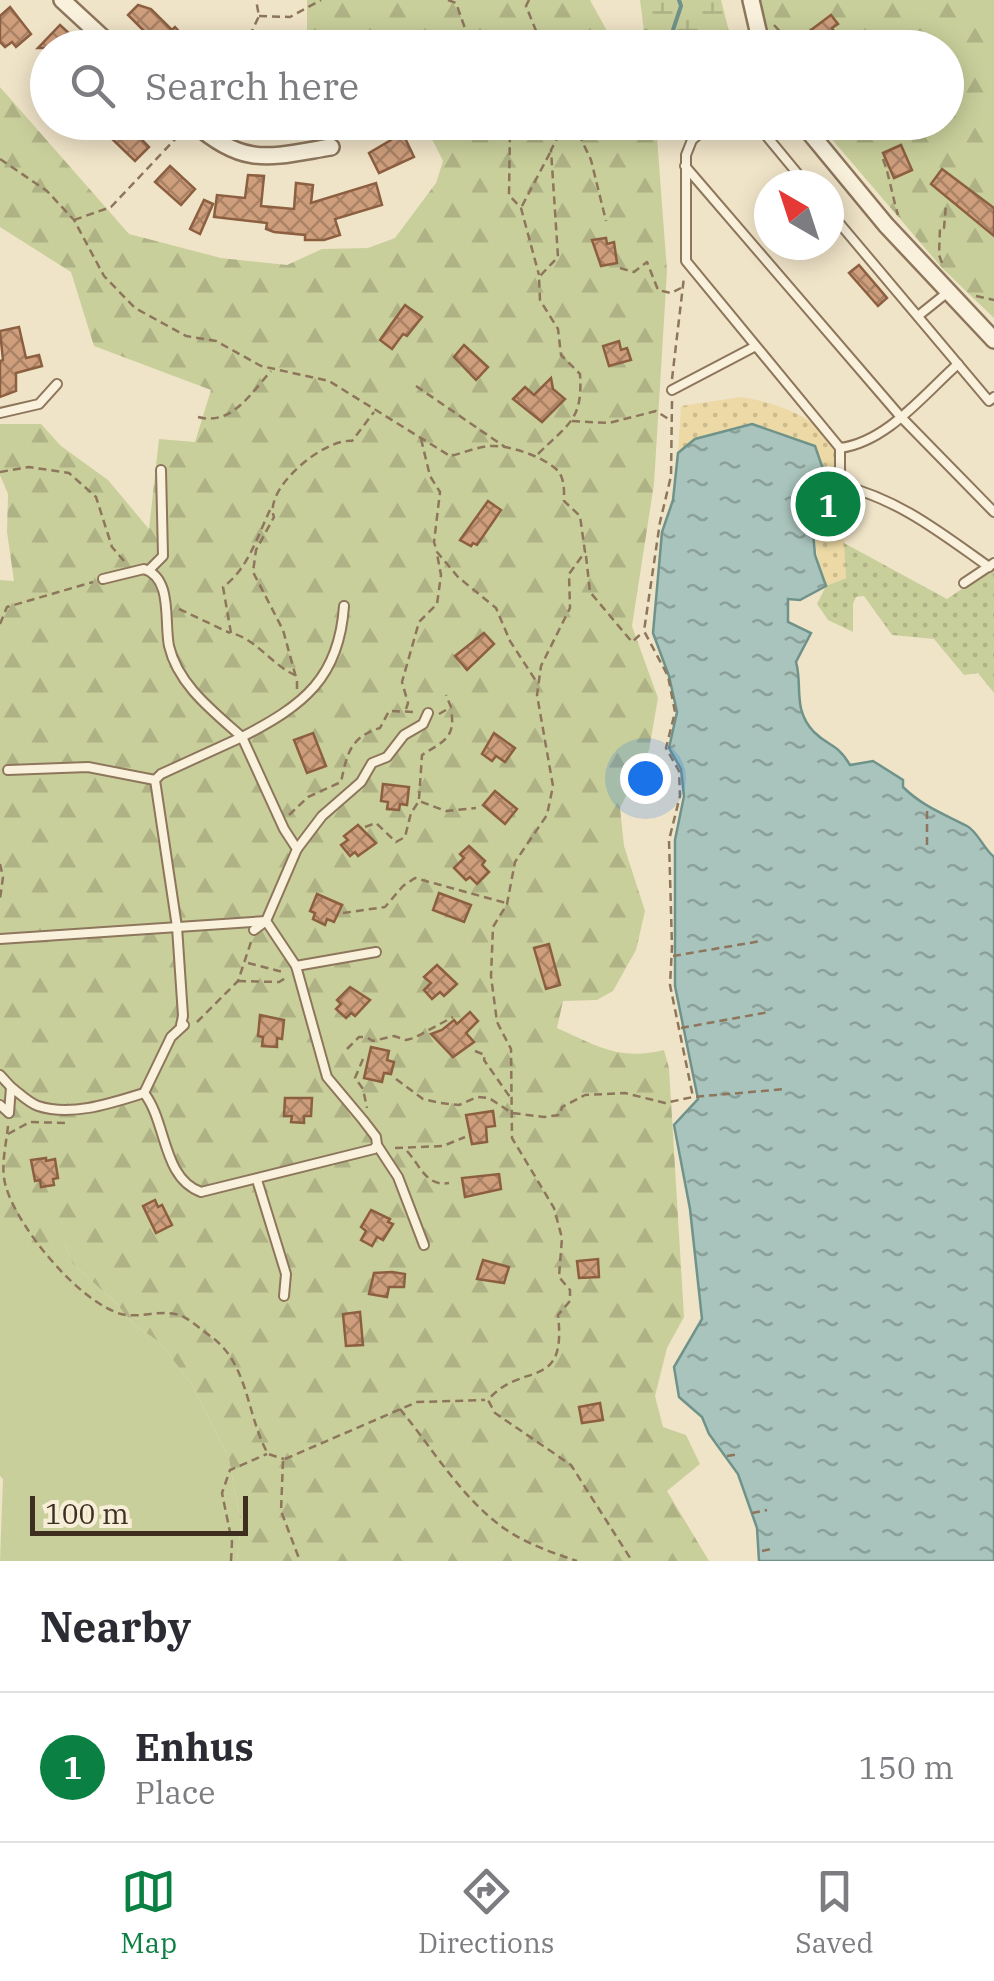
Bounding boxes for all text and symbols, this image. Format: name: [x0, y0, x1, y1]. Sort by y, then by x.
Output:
search box: [30, 30, 964, 140]
icon: search: [65, 58, 120, 113]
text: Search here: [145, 61, 359, 110]
north arrow: [754, 170, 844, 260]
pin: 1: [796, 466, 860, 542]
your location: [620, 753, 671, 804]
scale bar: [30, 1491, 248, 1536]
text: 100 m: [45, 1495, 129, 1532]
text: Nearby: [40, 1599, 191, 1654]
text: Enhus: [135, 1722, 254, 1771]
text: 1: [63, 1746, 82, 1788]
text: 150 m: [858, 1746, 954, 1788]
text: Place: [135, 1771, 215, 1813]
tab: Map: [120, 1864, 177, 1961]
tab: Directions: [418, 1864, 554, 1961]
tab: Saved: [795, 1864, 874, 1961]

